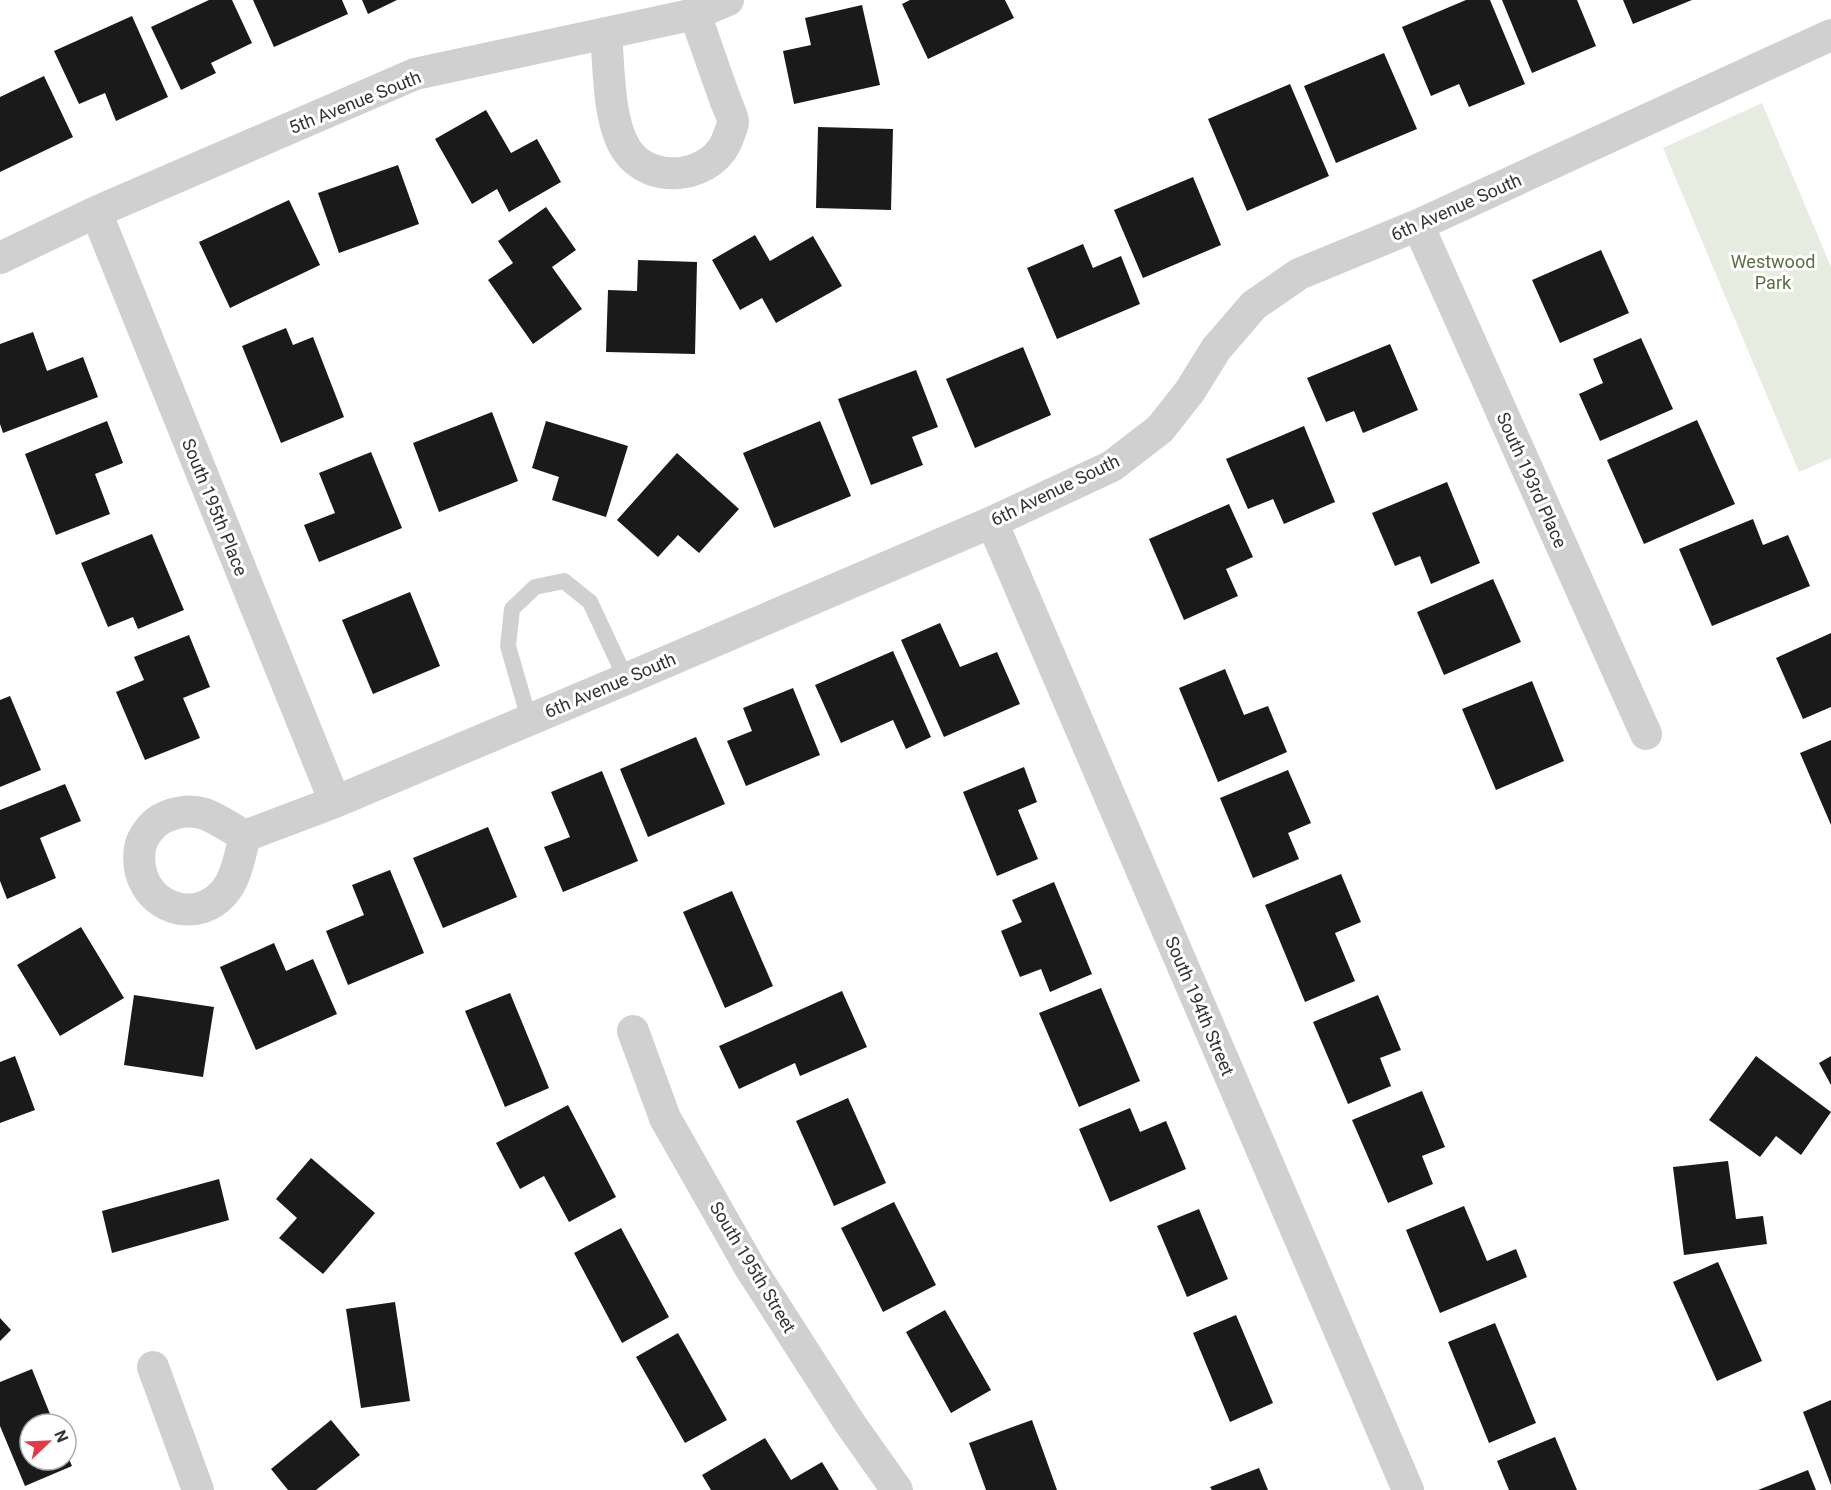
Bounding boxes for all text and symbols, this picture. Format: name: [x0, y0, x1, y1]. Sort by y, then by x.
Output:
street label: 5th Avenue South: [286, 66, 424, 138]
street label: 6th Avenue South: [1388, 169, 1524, 245]
park label: Westwood Park: [1731, 251, 1815, 293]
street label: South 193rd Place: [1493, 409, 1571, 551]
street label: South 195th Place: [178, 435, 252, 579]
street label: 6th Avenue South: [987, 450, 1123, 530]
street label: 6th Avenue South: [541, 648, 679, 722]
street label: South 194th Street: [1161, 933, 1239, 1079]
street label: South 195th Street: [706, 1198, 800, 1336]
north arrow: [18, 1412, 78, 1472]
text: N: [50, 1427, 72, 1445]

